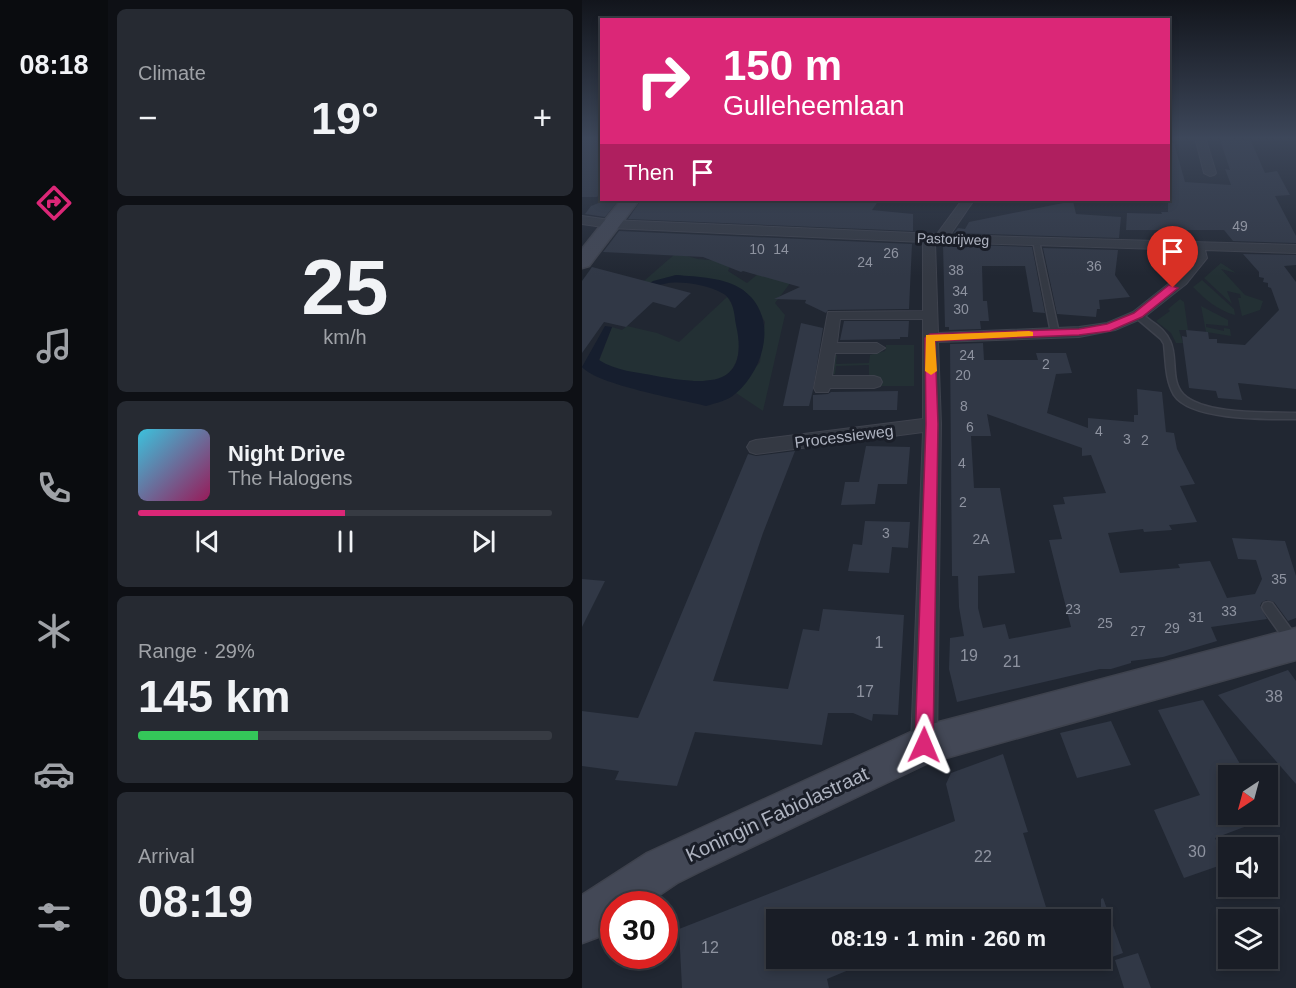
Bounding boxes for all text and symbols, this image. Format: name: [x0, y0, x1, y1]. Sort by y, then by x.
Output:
icon: right: [624, 42, 702, 120]
text: 150 m: [723, 42, 842, 89]
text: 08:18: [19, 50, 89, 80]
text: Climate: [138, 62, 206, 84]
text: Gulleheemlaan: [723, 91, 905, 121]
text: 19°: [311, 93, 379, 144]
text: −: [138, 99, 157, 136]
text: +: [533, 99, 552, 136]
icon: arrive: [686, 156, 719, 189]
text: Then: [624, 160, 674, 185]
icon: directions: [33, 182, 75, 224]
house number: 49: [1232, 218, 1248, 234]
pin: [1147, 226, 1198, 288]
street label: Pastorijweg: [917, 230, 989, 248]
icon: arrive: [1156, 235, 1189, 268]
house number: 10: [749, 241, 765, 257]
house number: 14: [773, 241, 789, 257]
text: 25: [302, 243, 388, 331]
house number: 26: [883, 245, 899, 261]
house number: 24: [857, 254, 873, 270]
house number: 36: [1086, 258, 1102, 274]
house number: 38: [948, 262, 964, 278]
house number: 34: [952, 283, 968, 299]
house number: 30: [953, 301, 969, 317]
icon: music: [33, 325, 75, 367]
text: km/h: [323, 326, 367, 348]
house number: 24: [959, 347, 975, 363]
house number: 2: [1042, 356, 1050, 372]
house number: 20: [955, 367, 971, 383]
house number: 8: [960, 398, 968, 414]
house number: 6: [966, 419, 974, 435]
street label: Processieweg: [794, 422, 895, 451]
house number: 4: [1095, 423, 1103, 439]
house number: 3: [1123, 431, 1131, 447]
house number: 2: [1141, 432, 1149, 448]
text: Night Drive: [228, 441, 345, 466]
house number: 4: [958, 455, 966, 471]
icon: phone: [33, 467, 75, 509]
text: The Halogens: [228, 467, 353, 489]
house number: 2: [959, 494, 967, 510]
icon: previous: [191, 525, 224, 558]
icon: pause: [329, 525, 362, 558]
icon: next: [467, 525, 500, 558]
house number: 3: [882, 525, 890, 541]
house number: 2A: [972, 531, 990, 547]
house number: 35: [1271, 571, 1287, 587]
house number: 23: [1065, 601, 1081, 617]
house number: 33: [1221, 603, 1237, 619]
house number: 31: [1188, 609, 1204, 625]
icon: climate: [33, 610, 75, 652]
house number: 25: [1097, 615, 1113, 631]
house number: 29: [1164, 620, 1180, 636]
house number: 27: [1130, 623, 1146, 639]
house number: 1: [875, 634, 884, 651]
text: Range · 29%: [138, 640, 255, 662]
house number: 19: [960, 647, 978, 664]
house number: 21: [1003, 653, 1021, 670]
text: 145 km: [138, 671, 291, 722]
house number: 17: [856, 683, 874, 700]
house number: 38: [1265, 688, 1283, 705]
position arrow: [892, 713, 956, 777]
icon: car: [33, 753, 75, 795]
street label: Koningin Fabiolastraat: [682, 762, 872, 866]
north arrow: [1218, 765, 1278, 825]
map controls: [1218, 765, 1278, 969]
button: sound: [1218, 837, 1278, 897]
house number: 30: [1188, 843, 1206, 860]
text: Arrival: [138, 845, 195, 867]
house number: 22: [974, 848, 992, 865]
text: 08:19: [138, 876, 253, 927]
speed limit sign: 30: [600, 891, 678, 969]
icon: filters: [33, 896, 75, 938]
button: layers: [1218, 909, 1278, 969]
text: 08:19 · 1 min · 260 m: [831, 926, 1046, 951]
house number: 12: [701, 939, 719, 956]

